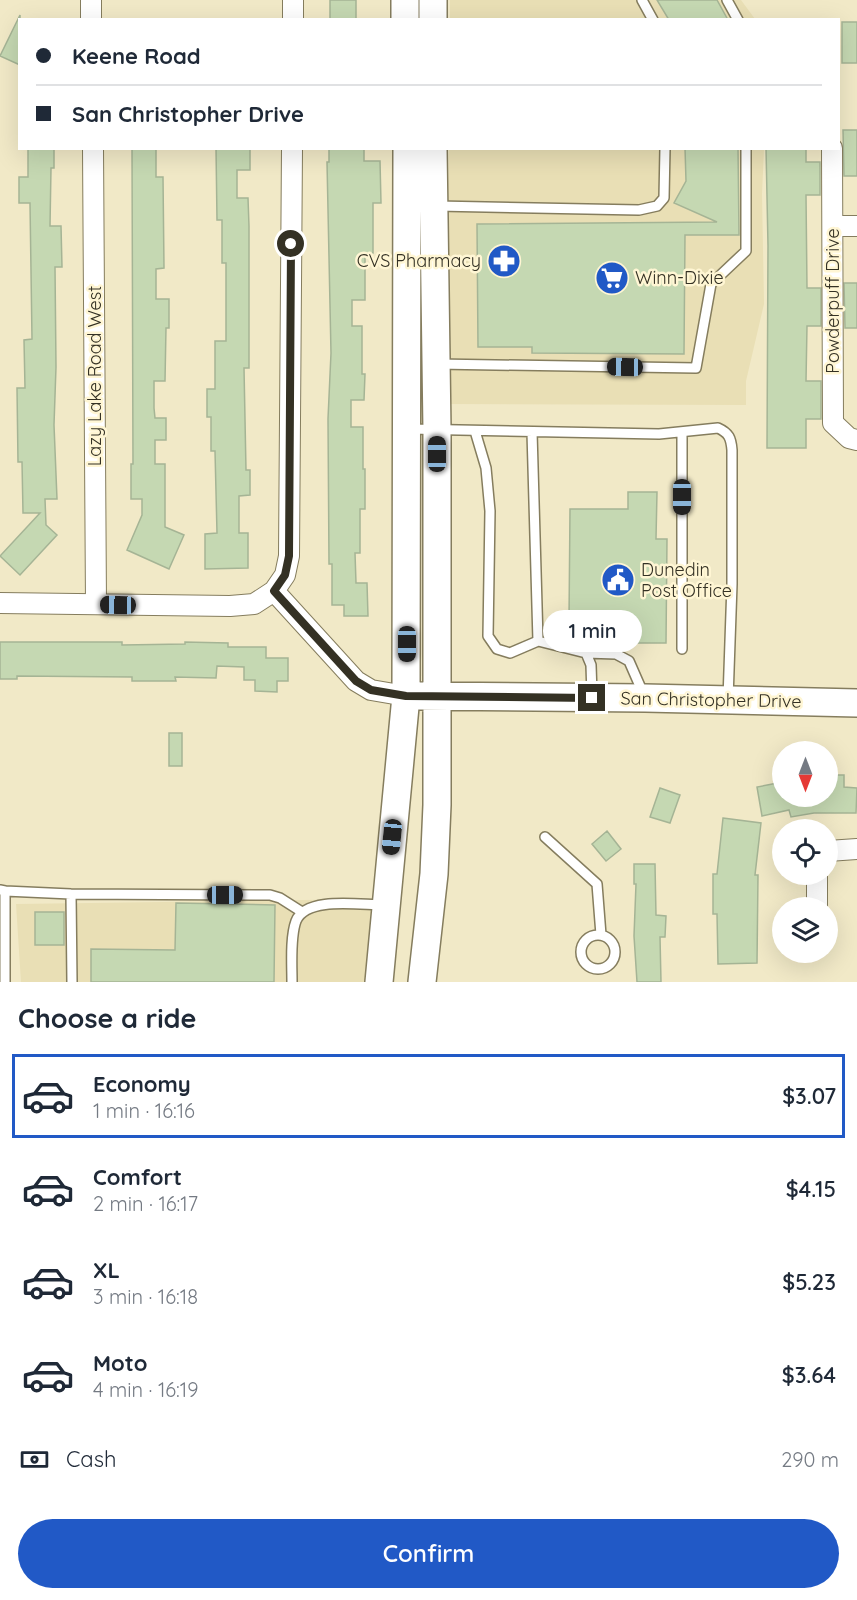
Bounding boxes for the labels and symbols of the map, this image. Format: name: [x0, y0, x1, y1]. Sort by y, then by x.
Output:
street label: Powderpuff Drive: [821, 228, 844, 374]
route start: [277, 230, 304, 257]
pharmacy icon: CVS Pharmacy: [486, 243, 522, 279]
place label: CVS Pharmacy: [357, 249, 481, 272]
supermarket icon: Winn-Dixie: [594, 260, 630, 296]
place label: Winn-Dixie: [635, 266, 724, 289]
street label: Lazy Lake Road West: [83, 286, 106, 466]
car: [607, 358, 643, 376]
car: [428, 436, 446, 472]
car: [673, 479, 691, 515]
place label: Dunedin Post Office: [641, 558, 732, 602]
public building icon: Dunedin Post Office: [600, 562, 636, 598]
car: [100, 596, 136, 614]
callout: 1 min: [542, 611, 642, 653]
car: [398, 626, 416, 662]
route end: [578, 684, 605, 711]
street label: San Christopher Drive: [620, 686, 802, 713]
north arrow: [772, 741, 838, 807]
car: [381, 818, 403, 856]
car: [207, 886, 243, 904]

